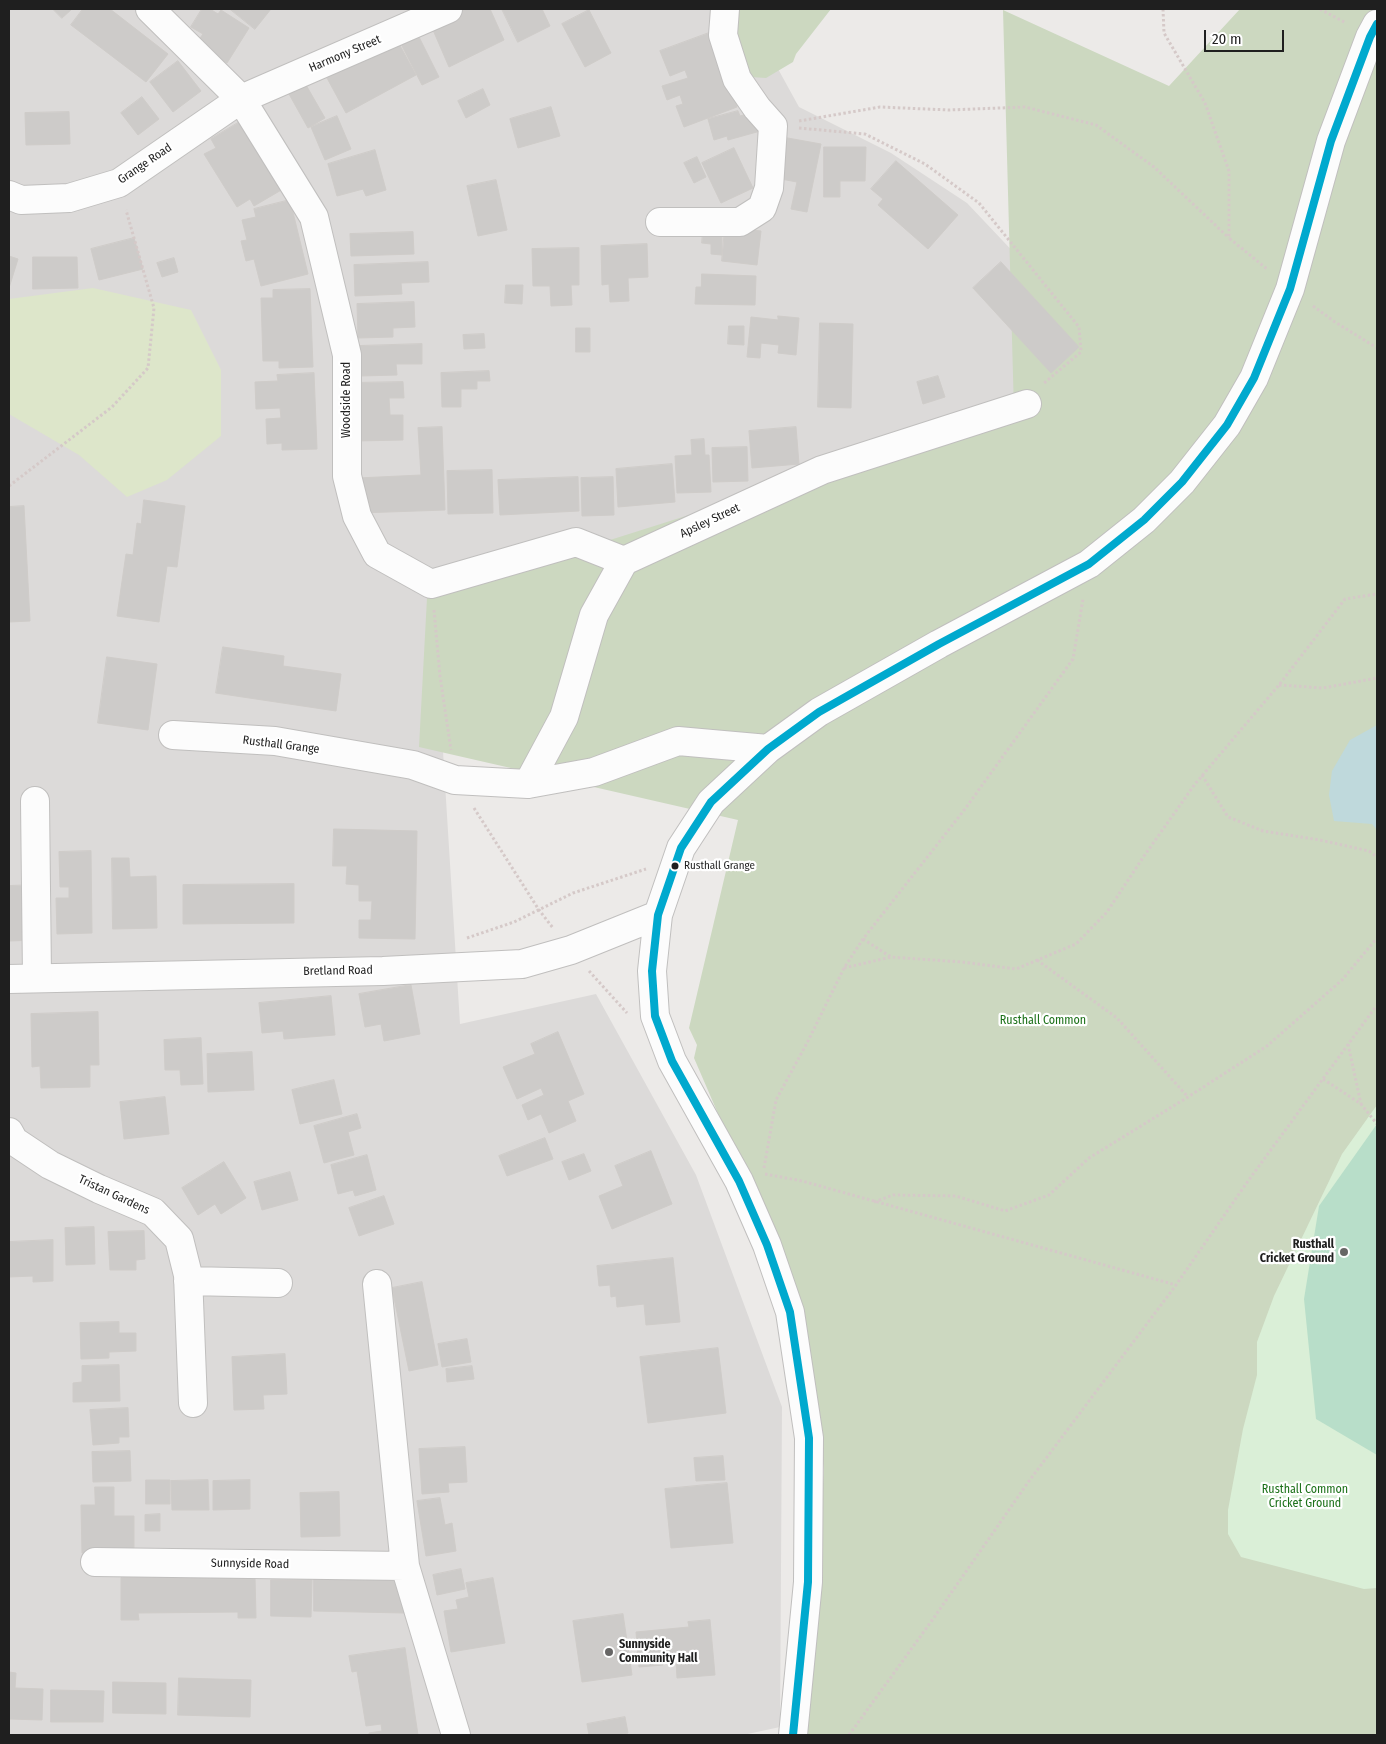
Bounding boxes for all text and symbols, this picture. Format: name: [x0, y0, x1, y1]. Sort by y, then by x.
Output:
scale bar: [1206, 20, 1286, 52]
text: 20 m: [1212, 30, 1242, 48]
street label: Harmony Street: [307, 32, 383, 76]
street label: Grange Road: [115, 141, 175, 187]
street label: Woodside Road: [340, 362, 354, 438]
street label: Apsley Street: [678, 501, 742, 541]
street label: Rusthall Grange: [242, 733, 320, 757]
place label: Rusthall Grange: [684, 859, 755, 873]
marker: Rusthall Grange: [670, 861, 680, 871]
street label: Bretland Road: [303, 963, 373, 979]
park label: Rusthall Common: [1000, 1014, 1086, 1028]
street label: Tristan Gardens: [76, 1172, 152, 1218]
place label: Rusthall Cricket Ground: [1260, 1238, 1334, 1266]
marker: Rusthall Cricket Ground: [1338, 1246, 1350, 1258]
park label: Rusthall Common Cricket Ground: [1262, 1483, 1348, 1511]
street label: Sunnyside Road: [211, 1556, 289, 1572]
place label: Sunnyside Community Hall: [619, 1638, 697, 1666]
marker: Sunnyside Community Hall: [603, 1646, 615, 1658]

